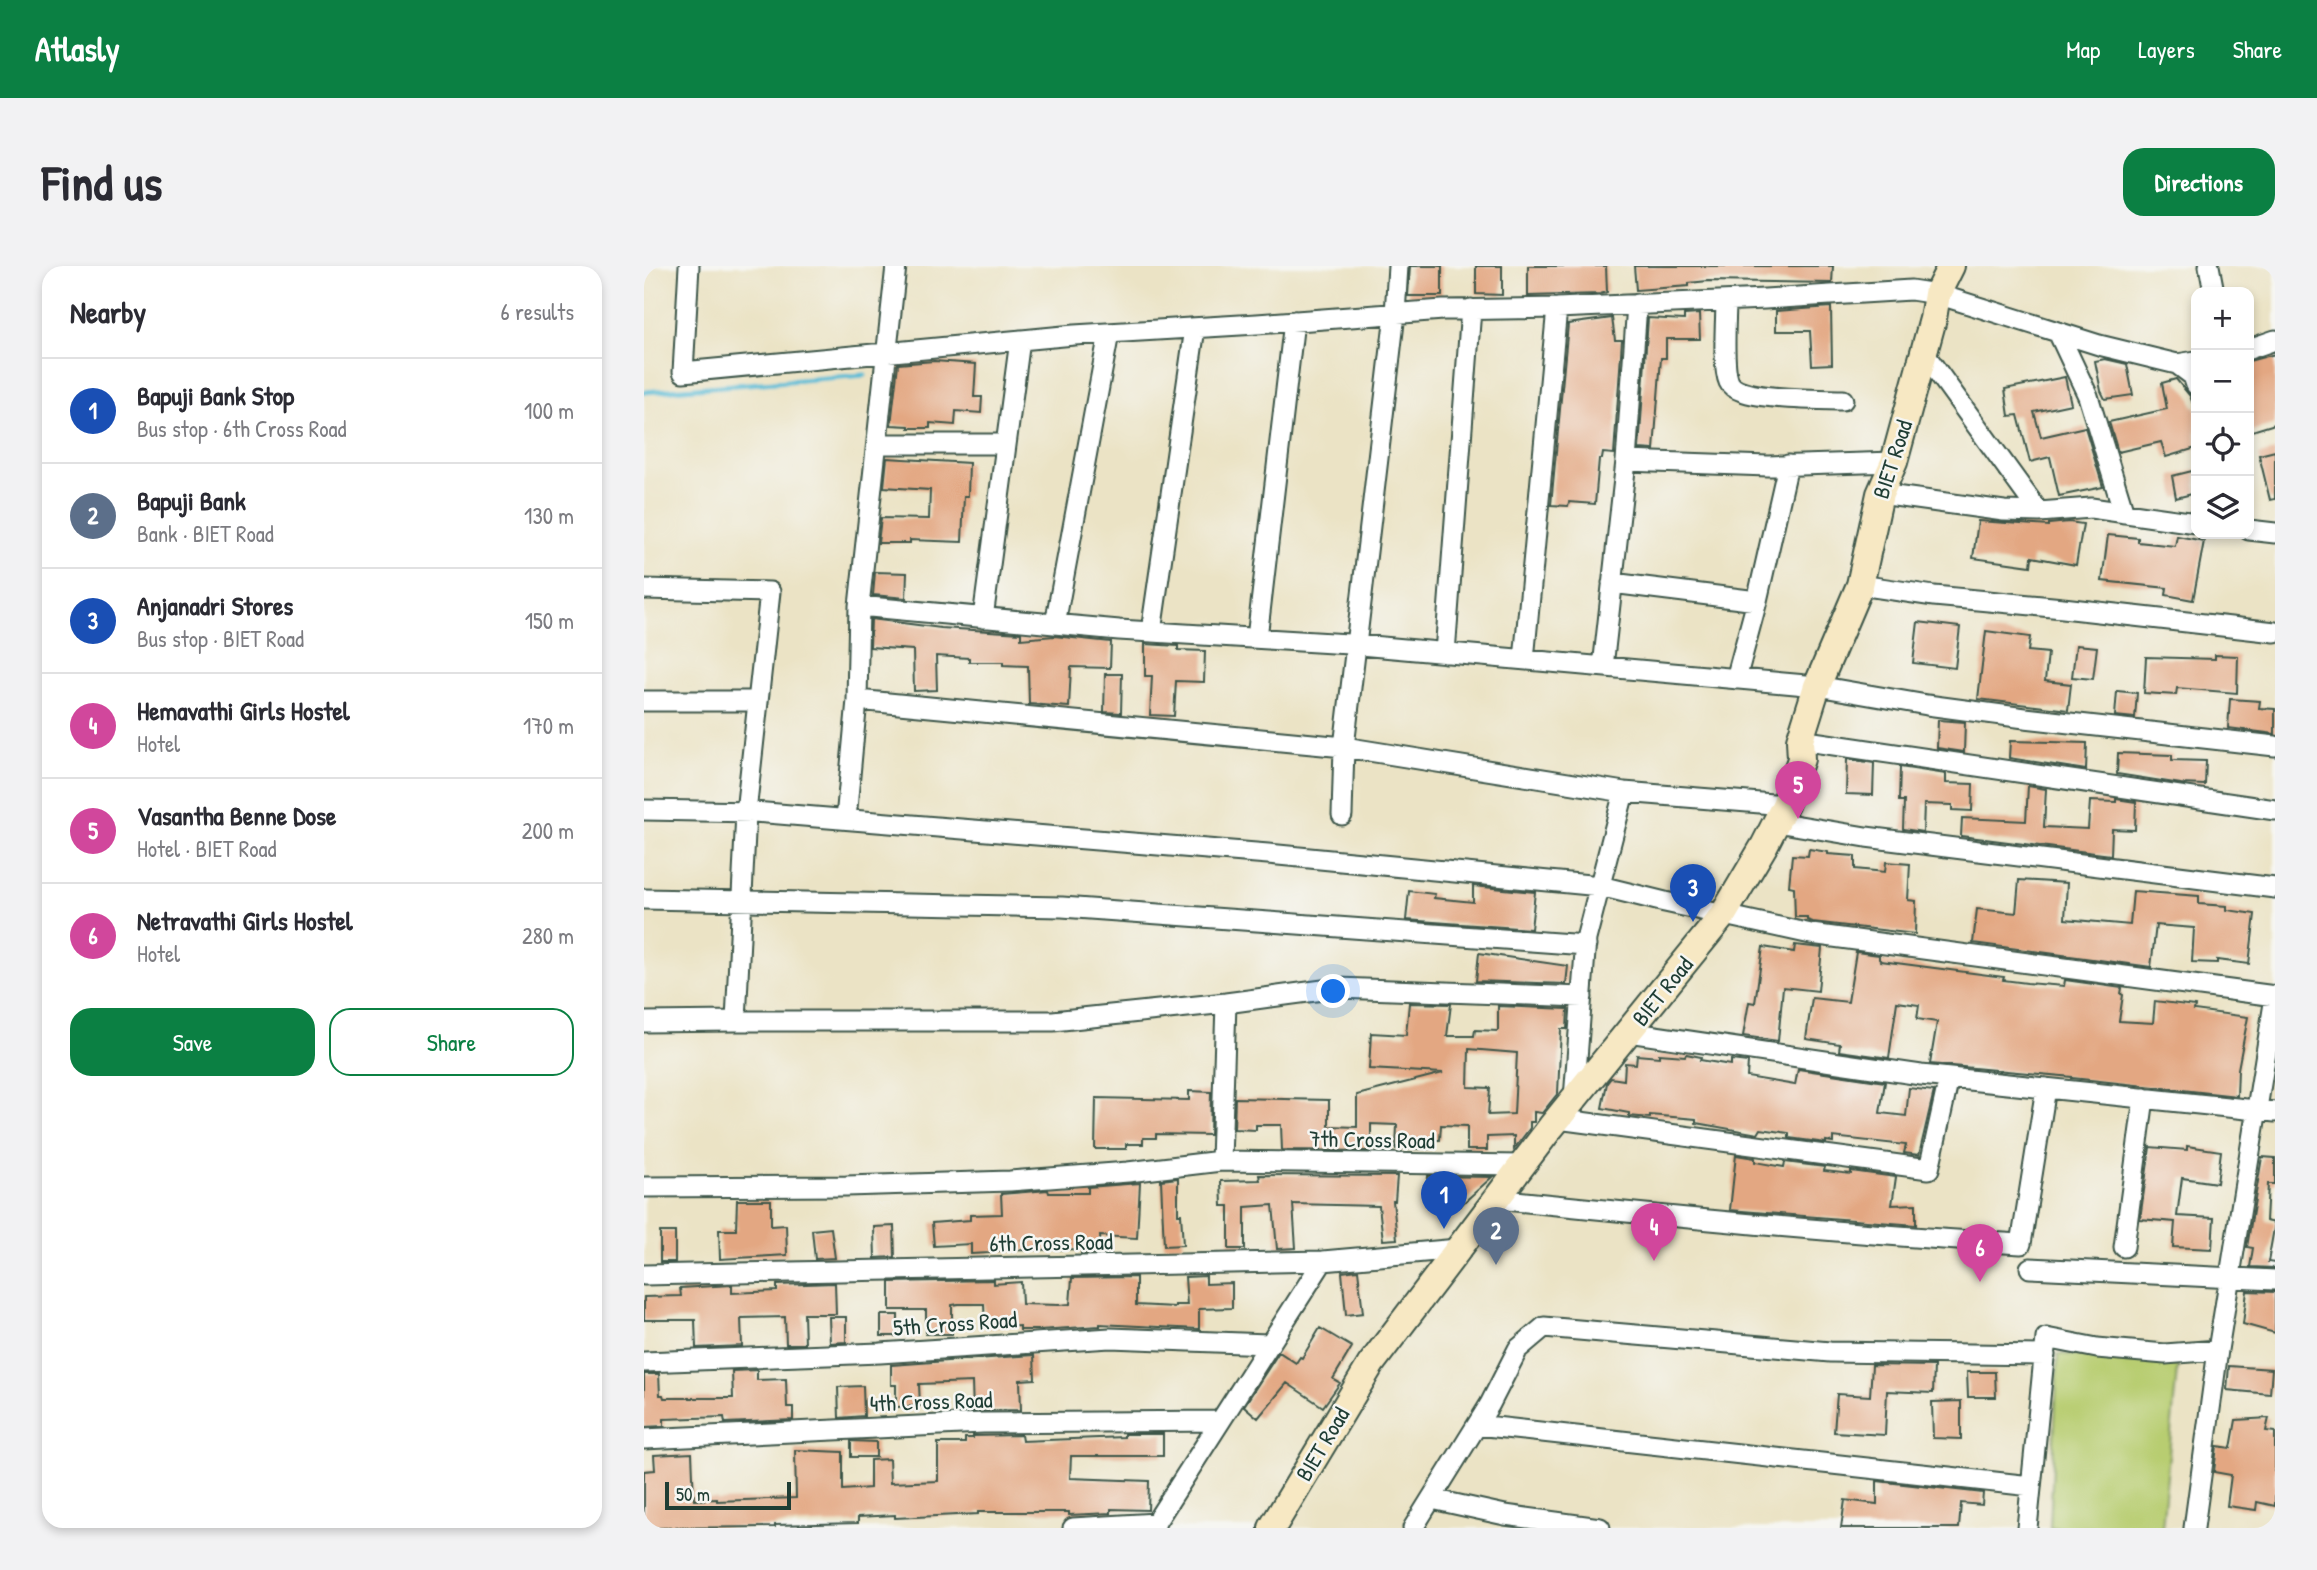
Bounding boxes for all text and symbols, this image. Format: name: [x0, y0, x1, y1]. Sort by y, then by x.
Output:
text: Atlasly: [35, 27, 120, 71]
text: Map: [2066, 33, 2100, 65]
text: Layers: [2138, 33, 2195, 65]
text: Share: [2233, 33, 2282, 65]
button: Directions: [2123, 148, 2275, 216]
text: Find us: [42, 149, 162, 215]
map controls: [2191, 287, 2254, 539]
button: +: [2191, 287, 2254, 350]
text: Nearby: [70, 292, 146, 332]
text: 6 results: [501, 296, 574, 327]
button: −: [2191, 350, 2254, 413]
text: Bapuji Bank Stop: [137, 378, 294, 413]
text: 1: [89, 395, 97, 426]
text: 100 m: [524, 395, 574, 426]
text: Bus stop · 6th Cross Road: [137, 413, 347, 444]
button: locate: [2191, 413, 2254, 476]
street label: BIET Road: [1865, 416, 1919, 502]
button: layers: [2191, 476, 2254, 539]
text: Bapuji Bank: [137, 483, 246, 518]
text: 2: [88, 500, 98, 531]
text: 130 m: [524, 500, 574, 531]
text: Bank · BIET Road: [137, 518, 274, 549]
text: Anjanadri Stores: [137, 588, 293, 623]
text: 3: [88, 605, 98, 636]
text: 150 m: [525, 605, 574, 636]
text: Bus stop · BIET Road: [137, 623, 304, 654]
text: Hemavathi Girls Hostel: [137, 693, 350, 728]
text: 4: [89, 710, 97, 741]
text: 170 m: [523, 710, 574, 741]
text: Hotel: [137, 728, 180, 759]
pin: 5: [1775, 761, 1821, 819]
text: Vasantha Benne Dose: [137, 798, 336, 833]
text: 5: [88, 815, 98, 846]
text: 200 m: [522, 815, 574, 846]
text: Hotel · BIET Road: [137, 833, 276, 864]
pin: 3: [1670, 864, 1716, 922]
text: Netravathi Girls Hostel: [137, 903, 353, 938]
text: 6: [88, 920, 98, 951]
text: 280 m: [522, 920, 574, 951]
text: Hotel: [137, 938, 180, 969]
street label: BIET Road: [1624, 950, 1700, 1032]
your location: [1316, 974, 1350, 1008]
button: Save: [70, 1008, 315, 1076]
button: Share: [329, 1008, 574, 1076]
street label: 7th Cross Road: [1309, 1122, 1435, 1156]
pin: 1: [1421, 1171, 1467, 1229]
pin: 4: [1631, 1203, 1677, 1261]
pin: 2: [1473, 1207, 1519, 1265]
pin: 6: [1957, 1224, 2003, 1282]
street label: 6th Cross Road: [989, 1225, 1113, 1259]
street label: 5th Cross Road: [892, 1303, 1018, 1343]
street label: 4th Cross Road: [869, 1383, 993, 1419]
street label: BIET Road: [1288, 1401, 1356, 1487]
scale bar: [665, 1479, 791, 1511]
text: 50 m: [676, 1481, 710, 1507]

